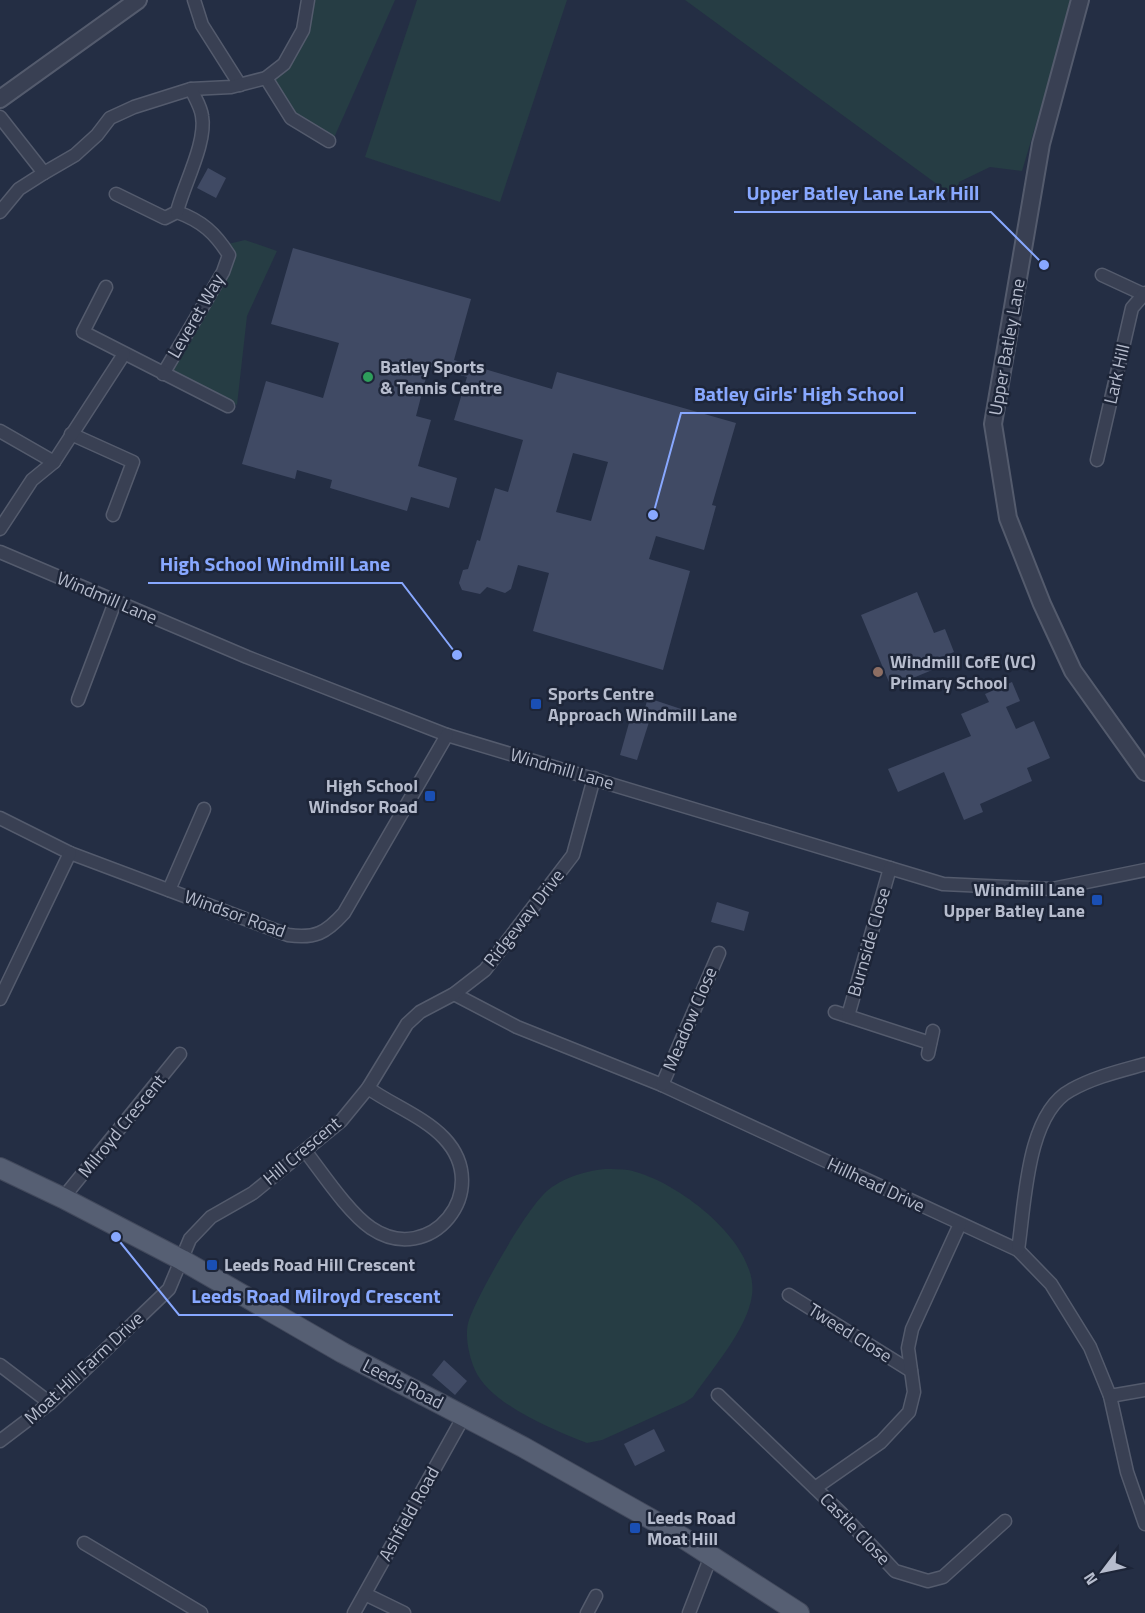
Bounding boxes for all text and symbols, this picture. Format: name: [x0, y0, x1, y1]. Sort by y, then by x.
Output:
callout: Upper Batley Lane Lark Hill: [734, 174, 991, 212]
text: Upper Batley Lane Lark Hill: [747, 177, 979, 208]
street label: Leveret Way: [160, 268, 231, 363]
street label: Upper Batley Lane: [981, 276, 1032, 417]
street label: Lark Hill: [1097, 341, 1137, 407]
place label: Batley Sports & Tennis Centre: [380, 353, 502, 401]
marker: Batley Sports & Tennis Centre: [361, 370, 375, 384]
callout: Batley Girls' High School: [681, 375, 916, 413]
text: Batley Girls' High School: [694, 378, 904, 409]
callout: High School Windmill Lane: [148, 545, 402, 583]
text: High School Windmill Lane: [160, 548, 390, 579]
street label: Windmill Lane: [53, 564, 162, 631]
place label: Windmill CofE (VC) Primary School: [890, 648, 1036, 696]
marker: Windmill CofE (VC) Primary School: [871, 665, 885, 679]
place label: Sports Centre Approach Windmill Lane: [548, 680, 737, 728]
marker: Sports Centre Approach Windmill Lane: [529, 697, 543, 711]
street label: Windmill Lane: [507, 741, 617, 796]
place label: High School Windsor Road: [308, 772, 418, 820]
marker: High School Windsor Road: [423, 789, 437, 803]
street label: Ridgeway Drive: [477, 863, 570, 972]
place label: Windmill Lane Upper Batley Lane: [944, 876, 1085, 924]
street label: Windsor Road: [181, 883, 290, 944]
street label: Burnside Close: [840, 884, 897, 1000]
marker: Windmill Lane Upper Batley Lane: [1090, 893, 1104, 907]
street label: Meadow Close: [655, 963, 724, 1075]
street label: Milroyd Crescent: [71, 1067, 172, 1183]
street label: Hill Crescent: [257, 1110, 347, 1191]
street label: Hillhead Drive: [823, 1150, 930, 1219]
place label: Leeds Road Hill Crescent: [224, 1251, 416, 1278]
marker: Leeds Road Hill Crescent: [205, 1258, 219, 1272]
callout: Leeds Road Milroyd Crescent: [179, 1277, 453, 1315]
text: Leeds Road Milroyd Crescent: [191, 1280, 441, 1311]
street label: Tweed Close: [803, 1296, 897, 1369]
street label: Moat Hill Farm Drive: [18, 1305, 149, 1430]
street label: Leeds Road: [358, 1352, 448, 1415]
street label: Ashfield Road: [371, 1462, 446, 1566]
street label: Castle Close: [814, 1486, 897, 1571]
place label: Leeds Road Moat Hill: [647, 1504, 736, 1552]
marker: Leeds Road Moat Hill: [628, 1521, 642, 1535]
north arrow: [1073, 1541, 1133, 1601]
text: N: [1077, 1568, 1103, 1590]

